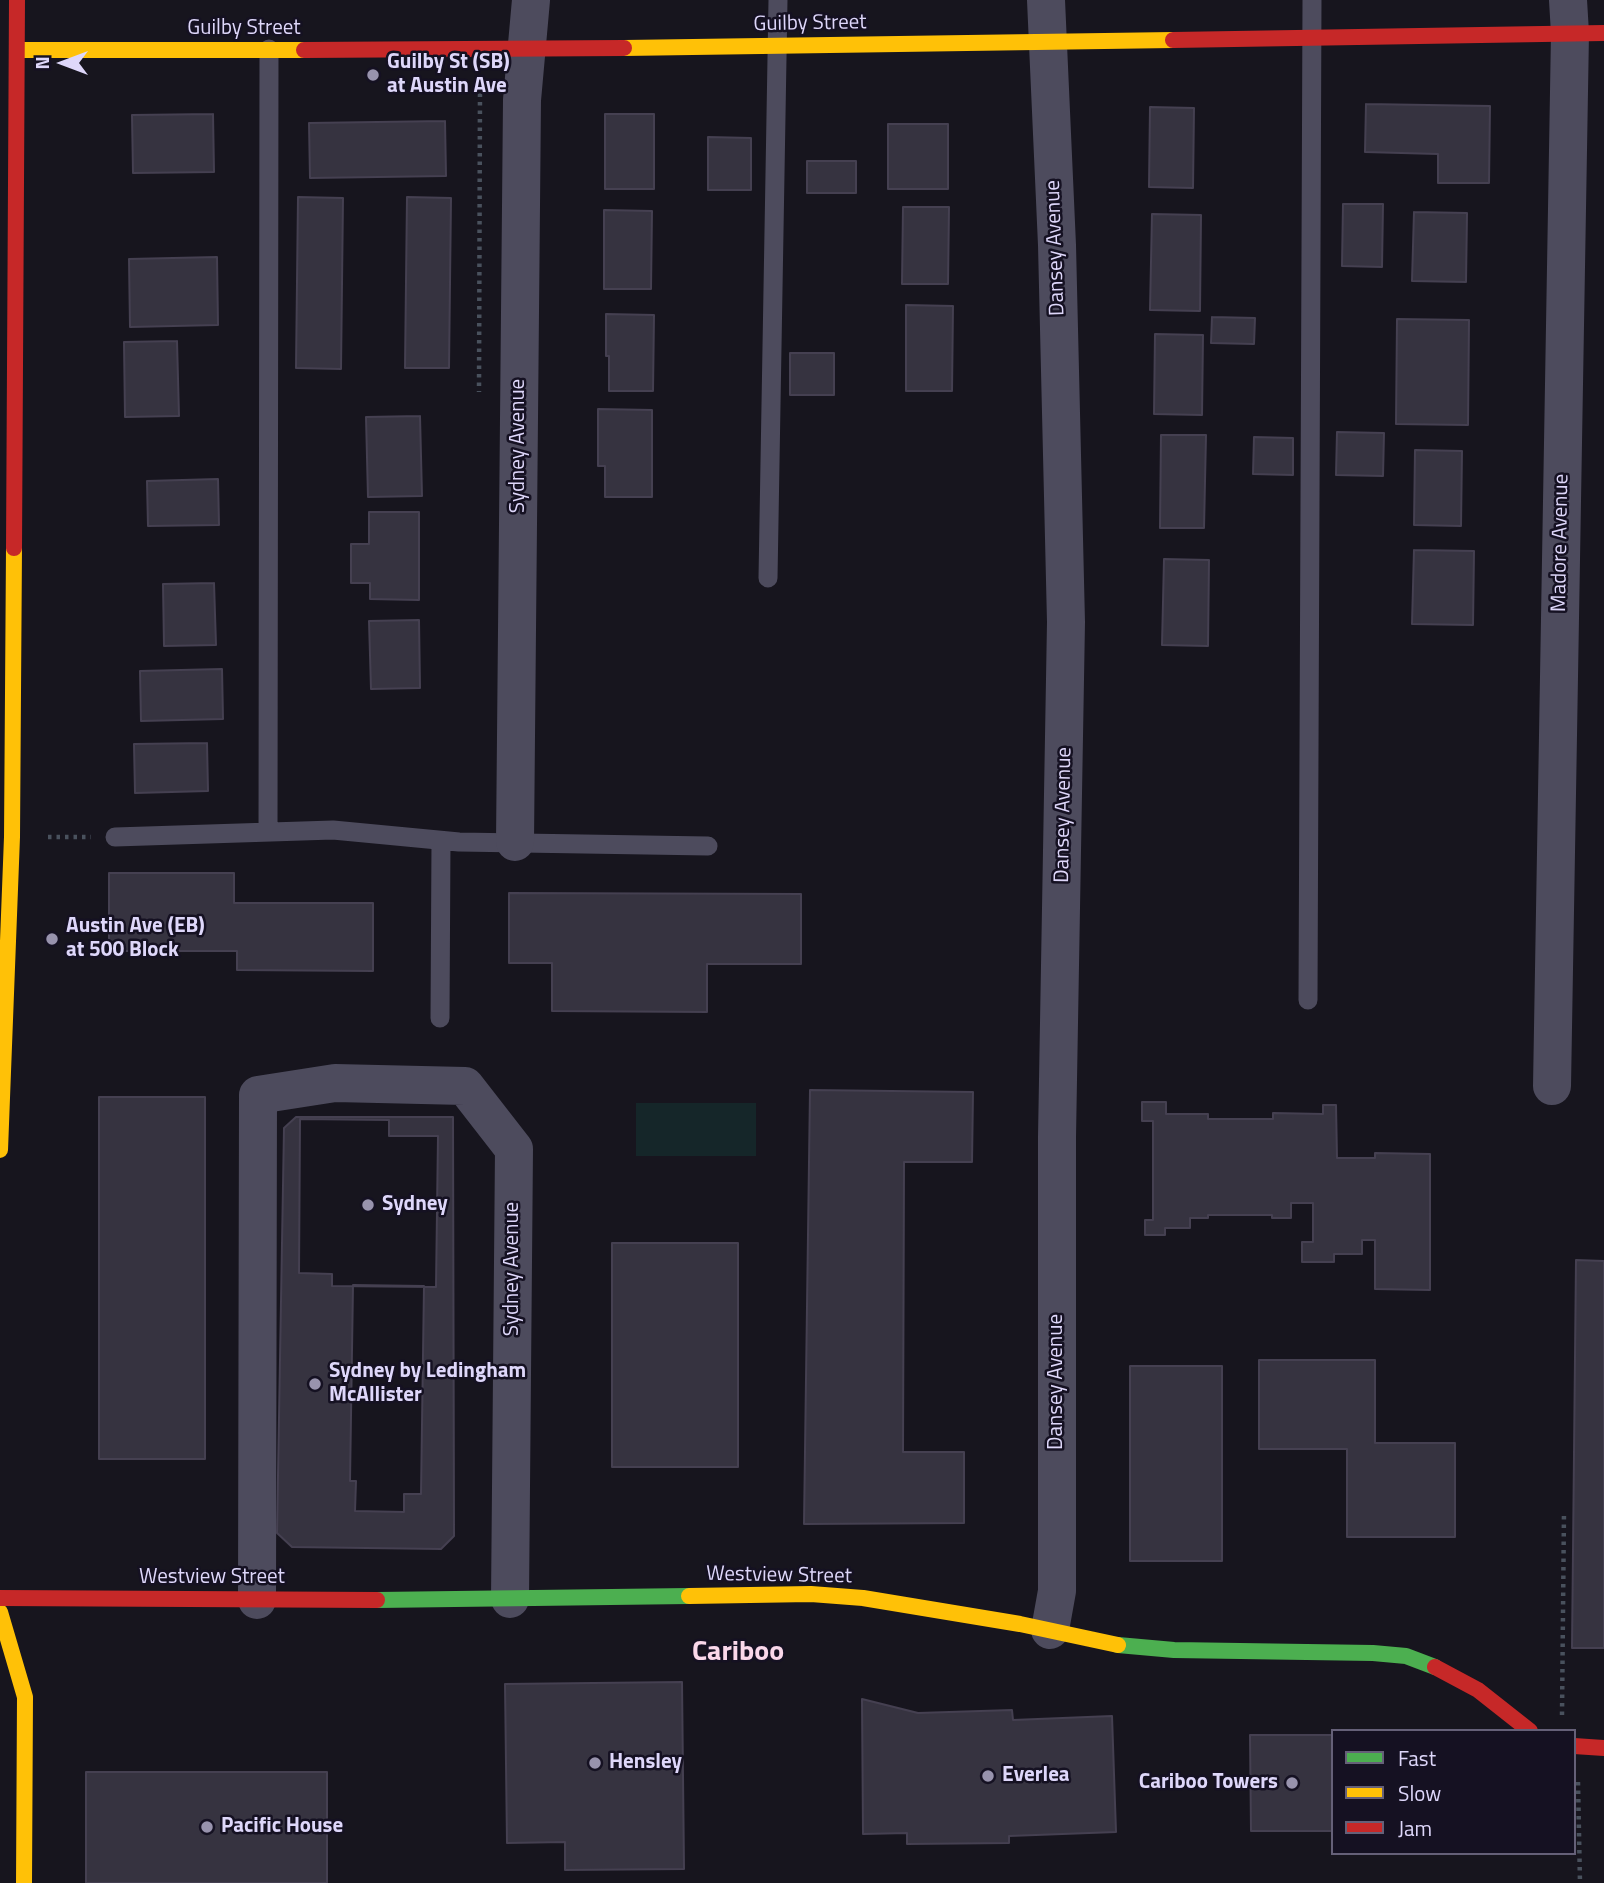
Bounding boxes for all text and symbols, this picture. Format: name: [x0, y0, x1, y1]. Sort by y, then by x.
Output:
street label: Guilby Street: [753, 10, 867, 38]
street label: Guilby Street: [187, 16, 301, 42]
north arrow: [28, 28, 98, 98]
place label: Guilby St (SB) at Austin Ave: [387, 50, 510, 100]
text: N: [27, 56, 56, 70]
marker: Guilby St (SB) at Austin Ave: [365, 67, 381, 83]
street label: Dansey Avenue: [1041, 180, 1071, 316]
street label: Sydney Avenue: [506, 379, 532, 513]
street label: Madore Avenue: [1547, 474, 1575, 612]
street label: Dansey Avenue: [1050, 747, 1078, 883]
place label: Austin Ave (EB) at 500 Block: [66, 914, 205, 964]
marker: Austin Ave (EB) at 500 Block: [44, 931, 60, 947]
place label: Sydney: [382, 1192, 448, 1218]
marker: Sydney: [360, 1197, 376, 1213]
street label: Sydney Avenue: [500, 1202, 526, 1336]
street label: Dansey Avenue: [1044, 1314, 1070, 1450]
place label: Sydney by Ledingham McAllister: [329, 1359, 526, 1409]
marker: Sydney by Ledingham McAllister: [307, 1376, 323, 1392]
street label: Westview Street: [706, 1562, 852, 1590]
street label: Westview Street: [139, 1565, 285, 1591]
district label: Cariboo: [692, 1636, 784, 1670]
legend: [1331, 1729, 1576, 1855]
text: Fast: [1398, 1742, 1436, 1774]
place label: Hensley: [609, 1750, 682, 1776]
marker: Hensley: [587, 1755, 603, 1771]
place label: Everlea: [1002, 1763, 1070, 1789]
marker: Everlea: [980, 1768, 996, 1784]
place label: Cariboo Towers: [1139, 1770, 1278, 1796]
marker: Cariboo Towers: [1284, 1775, 1300, 1791]
text: Slow: [1398, 1777, 1441, 1809]
text: Jam: [1398, 1812, 1432, 1844]
place label: Pacific House: [221, 1814, 343, 1840]
marker: Pacific House: [199, 1819, 215, 1835]

